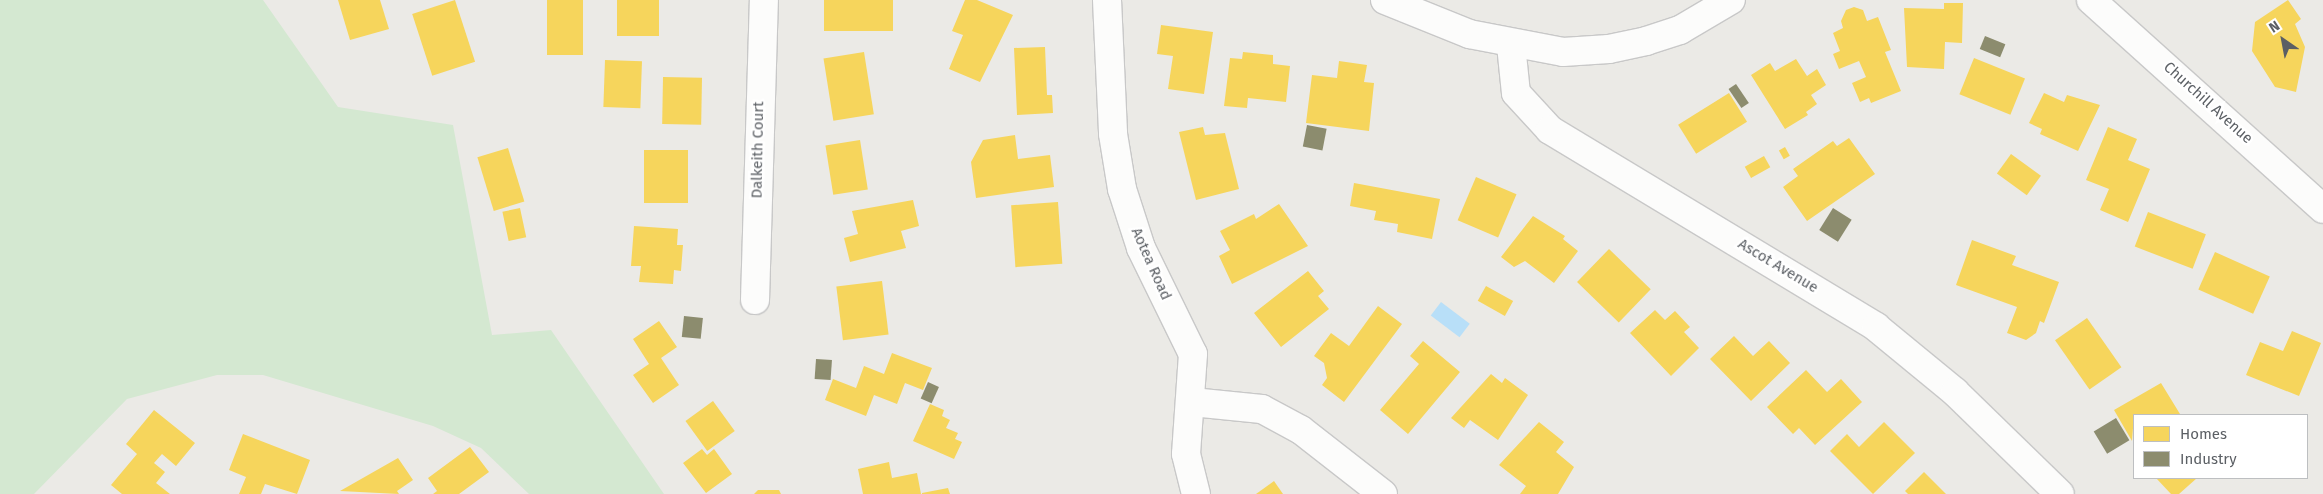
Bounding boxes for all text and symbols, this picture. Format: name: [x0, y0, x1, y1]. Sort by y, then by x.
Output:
north arrow: [2258, 15, 2308, 65]
text: N: [2266, 17, 2283, 37]
street label: Churchill Avenue: [2160, 58, 2256, 148]
street label: Dalkeith Court: [748, 101, 768, 199]
street label: Aotea Road: [1127, 225, 1175, 303]
street label: Ascot Avenue: [1735, 235, 1821, 297]
legend: [2133, 414, 2308, 479]
text: Homes: [2180, 425, 2227, 443]
text: Industry: [2180, 450, 2237, 468]

